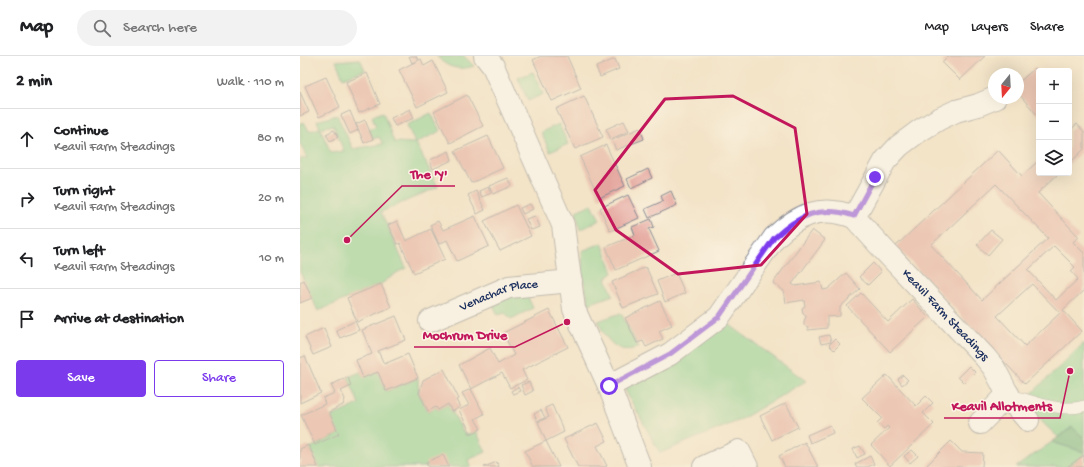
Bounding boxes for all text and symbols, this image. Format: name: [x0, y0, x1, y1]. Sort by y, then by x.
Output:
search box: [77, 10, 357, 46]
text: Map: [20, 16, 53, 39]
icon: search: [91, 17, 113, 39]
text: Search here: [123, 19, 197, 37]
text: Map: [925, 19, 949, 36]
text: Layers: [971, 19, 1008, 36]
text: Share: [1030, 19, 1064, 36]
north arrow: [988, 68, 1024, 104]
map controls: [1036, 68, 1072, 176]
button: +: [1036, 68, 1072, 104]
text: 2 min: [16, 72, 52, 92]
text: Walk · 110 m: [217, 75, 284, 90]
button: −: [1036, 104, 1072, 140]
text: Continue: [54, 122, 108, 140]
icon: ahead: [16, 128, 38, 150]
text: 80 m: [257, 131, 284, 146]
text: Keavil Farm Steadings: [54, 140, 174, 155]
button: layers: [1036, 140, 1072, 176]
callout: The 'Y': [402, 160, 455, 186]
text: The 'Y': [409, 167, 448, 184]
route end: [866, 168, 884, 186]
text: Turn right: [54, 182, 114, 200]
icon: right: [16, 188, 38, 210]
text: 20 m: [258, 191, 284, 206]
text: Keavil Farm Steadings: [54, 200, 174, 215]
text: Turn left: [54, 242, 105, 260]
icon: left: [16, 248, 38, 270]
text: 10 m: [259, 251, 284, 266]
text: Keavil Farm Steadings: [54, 260, 174, 275]
street label: Keavil Farm Steadings: [899, 266, 993, 365]
street label: Venachar Place: [456, 277, 539, 315]
icon: arrive: [16, 308, 38, 330]
text: Arrive at destination: [54, 310, 184, 328]
callout: Mochrum Drive: [414, 321, 515, 347]
text: Mochrum Drive: [423, 328, 508, 345]
button: Save: [16, 360, 146, 397]
button: Share: [154, 360, 284, 397]
route start: [600, 377, 618, 395]
callout: Keavil Allotments: [944, 392, 1060, 418]
text: Keavil Allotments: [951, 399, 1053, 416]

